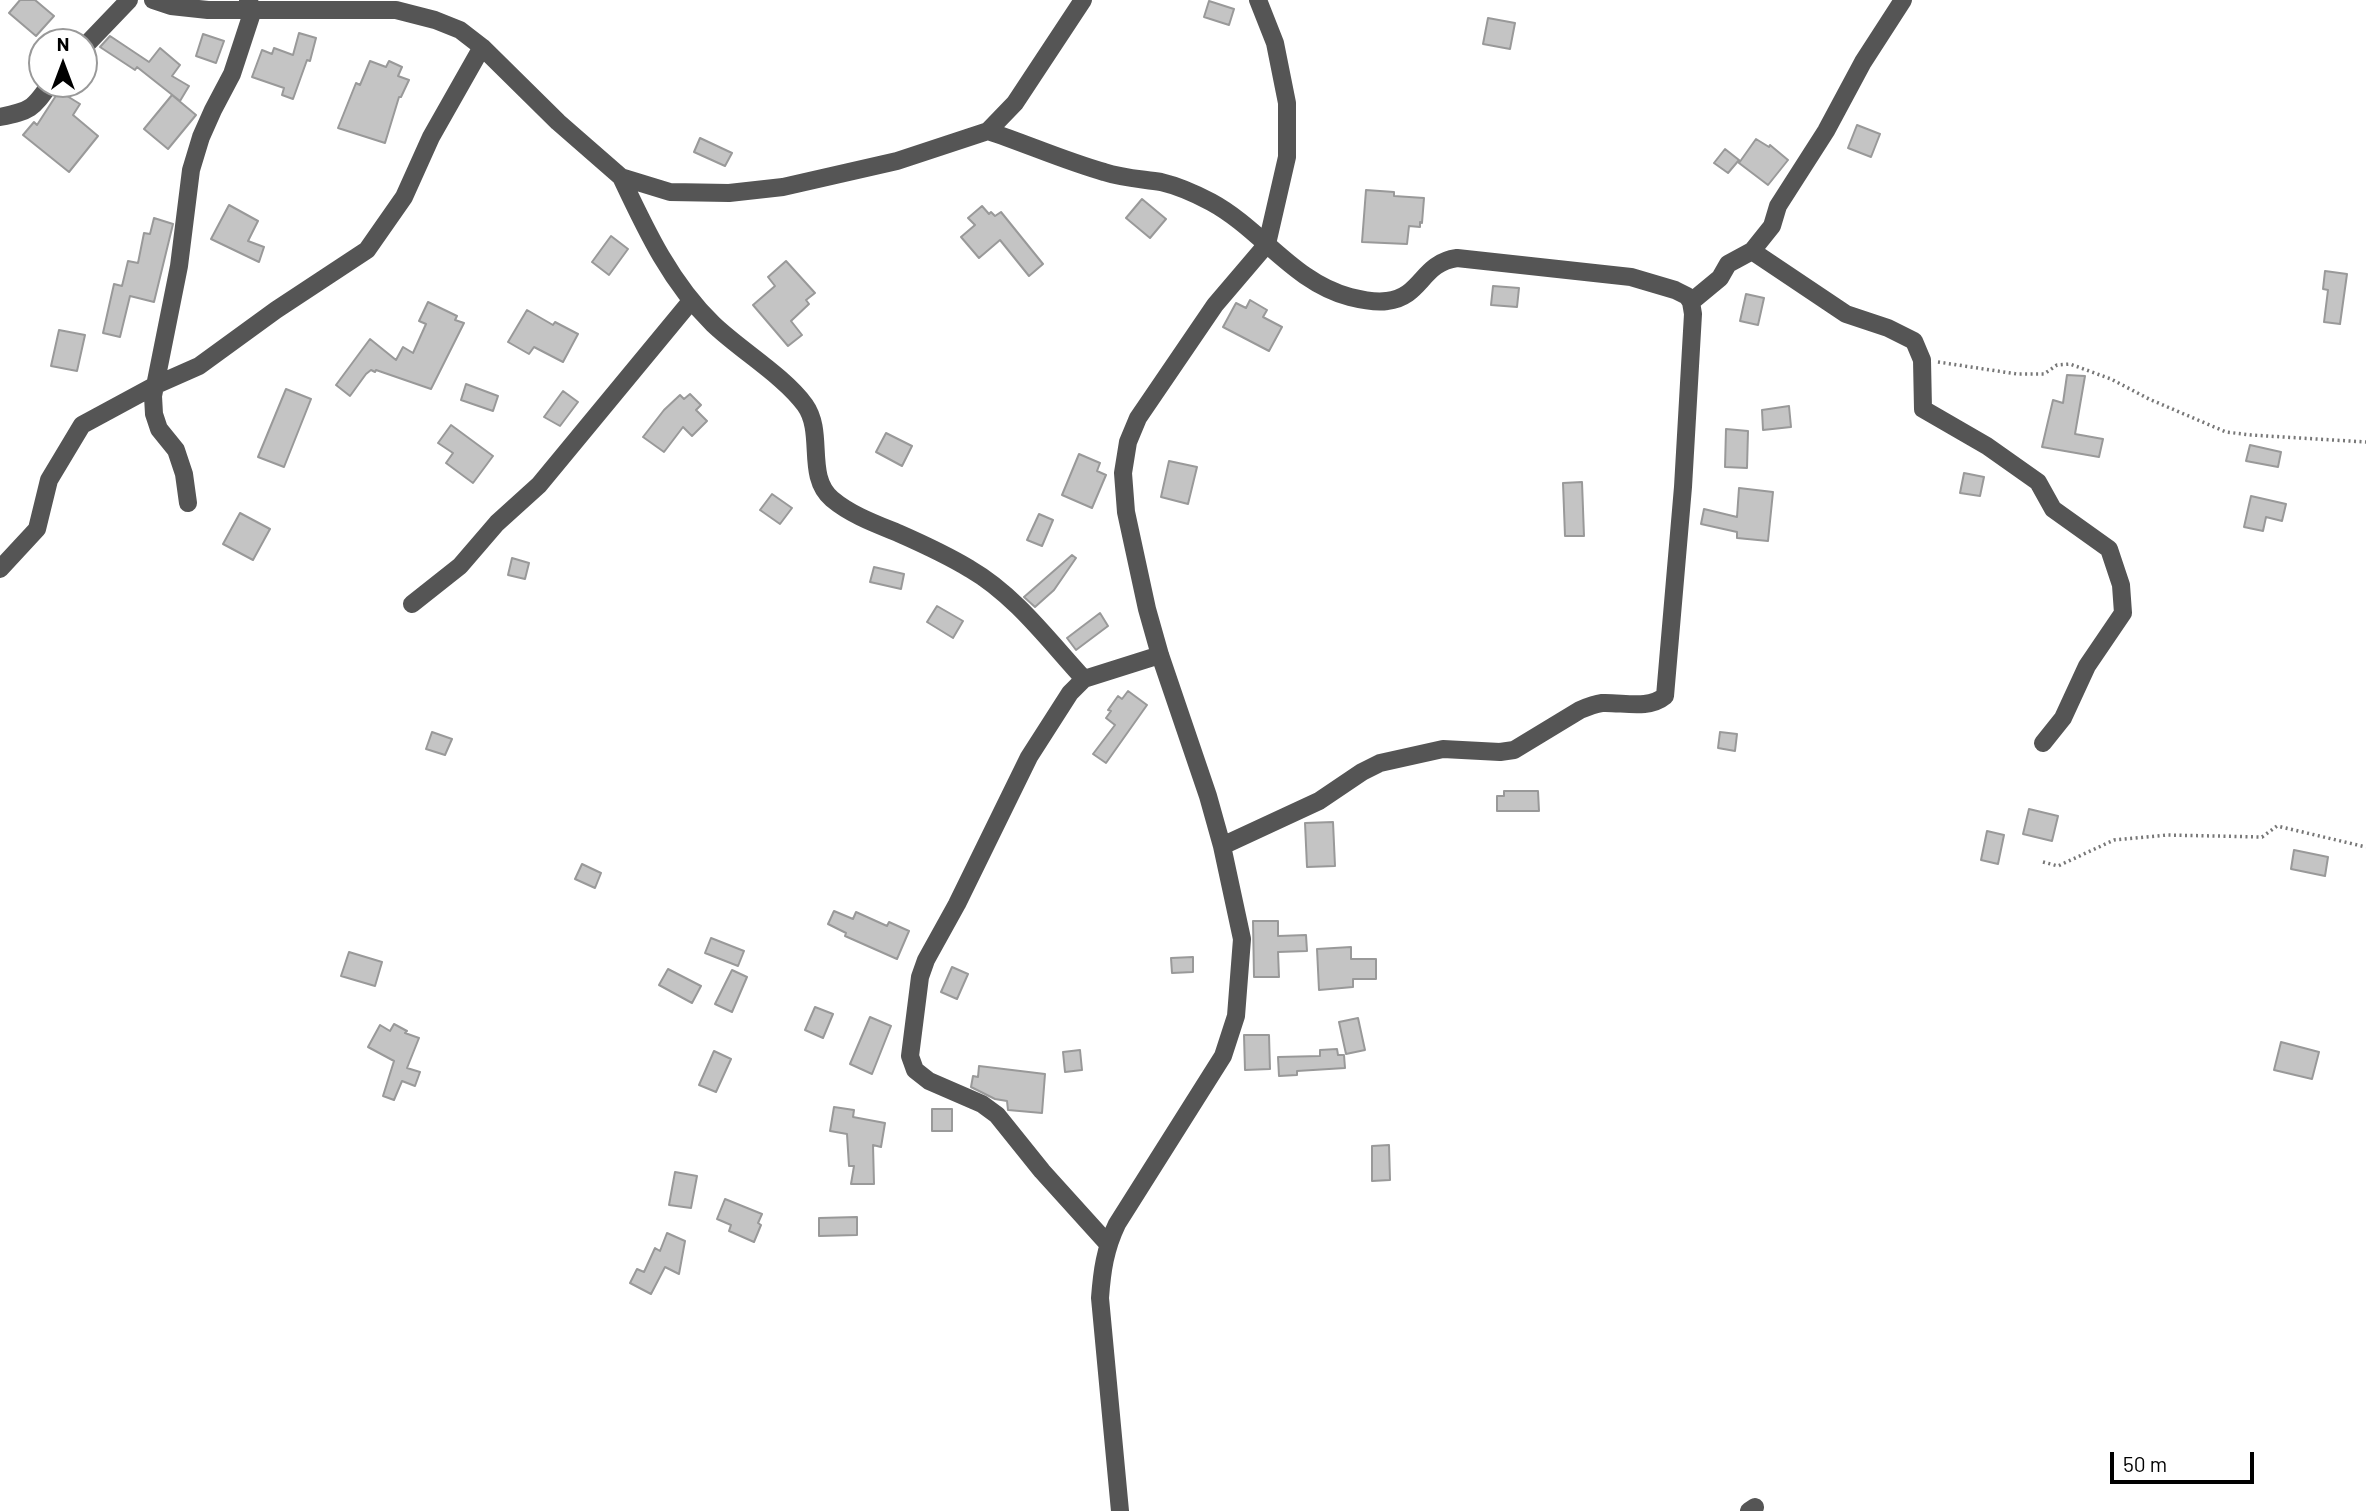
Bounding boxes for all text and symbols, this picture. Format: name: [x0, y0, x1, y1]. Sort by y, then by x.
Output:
north arrow: [28, 28, 98, 98]
text: N: [57, 32, 69, 55]
scale bar: [2114, 1438, 2258, 1482]
text: 50 m: [2123, 1451, 2167, 1476]

